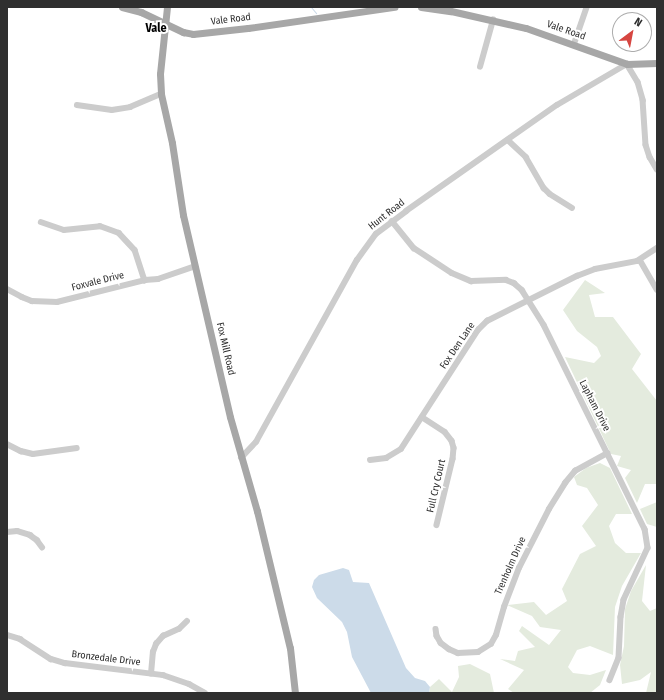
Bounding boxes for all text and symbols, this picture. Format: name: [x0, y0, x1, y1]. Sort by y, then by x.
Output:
street label: Vale Road: [210, 12, 252, 28]
north arrow: [612, 12, 652, 52]
text: N: [632, 15, 644, 30]
street label: Vale Road: [545, 19, 587, 43]
district label: Vale: [146, 22, 166, 36]
street label: Hunt Road: [366, 197, 408, 233]
street label: Foxvale Drive: [70, 270, 126, 294]
street label: Fox Den Lane: [438, 320, 478, 372]
street label: Fox Mill Road: [213, 321, 237, 377]
street label: Lapham Drive: [576, 378, 612, 434]
street label: Full Cry Court: [425, 458, 449, 514]
street label: Trenholm Drive: [493, 535, 529, 597]
street label: Bronzedale Drive: [71, 649, 141, 669]

